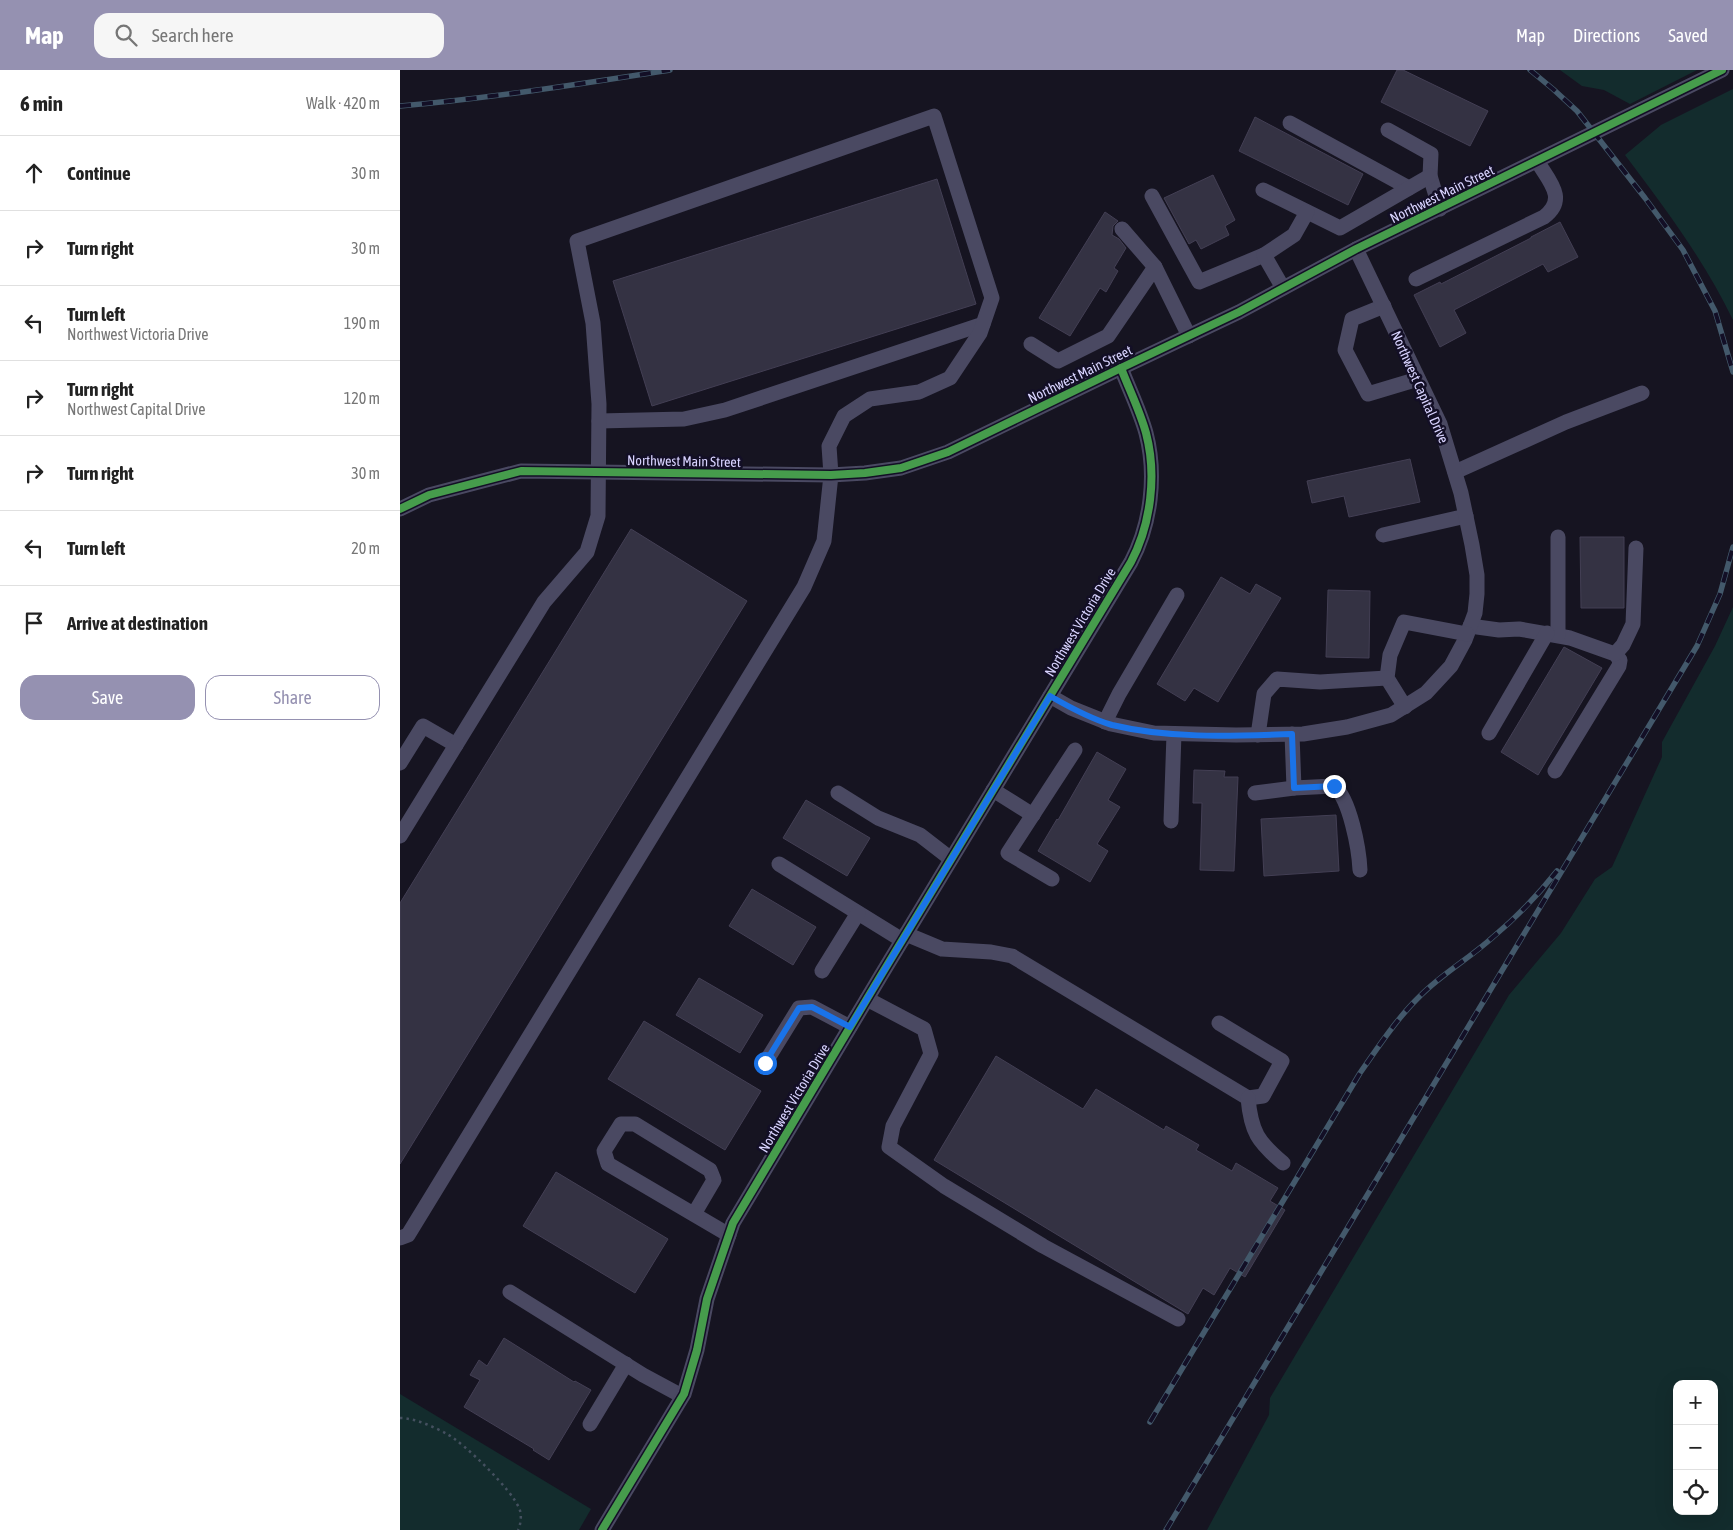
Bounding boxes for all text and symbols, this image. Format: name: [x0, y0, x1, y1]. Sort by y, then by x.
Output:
search box: [94, 13, 444, 58]
icon: search: [112, 21, 140, 49]
text: Map: [25, 22, 64, 49]
text: Search here: [152, 24, 234, 46]
text: Map: [1516, 25, 1545, 46]
text: Directions: [1573, 25, 1640, 46]
text: Saved: [1668, 25, 1708, 46]
text: 6 min: [20, 91, 63, 115]
text: Walk · 420 m: [306, 94, 380, 112]
icon: ahead: [20, 159, 48, 187]
text: Continue: [67, 162, 131, 184]
street label: Northwest Main Street: [1387, 162, 1497, 226]
text: 30 m: [351, 164, 380, 182]
icon: right: [20, 234, 48, 262]
text: Turn right: [67, 237, 134, 259]
text: 30 m: [351, 239, 380, 257]
text: Turn left: [67, 303, 125, 325]
icon: left: [20, 309, 48, 337]
text: 190 m: [344, 314, 380, 332]
text: Northwest Victoria Drive: [67, 325, 209, 343]
street label: Northwest Capital Drive: [1388, 328, 1452, 446]
street label: Northwest Main Street: [1025, 342, 1135, 406]
text: Turn right: [67, 378, 134, 400]
icon: right: [20, 384, 48, 412]
text: 120 m: [344, 389, 380, 407]
text: Northwest Capital Drive: [67, 400, 205, 418]
street label: Northwest Main Street: [627, 452, 741, 470]
icon: right: [20, 459, 48, 487]
text: Turn right: [67, 462, 134, 484]
text: 30 m: [351, 464, 380, 482]
icon: left: [20, 534, 48, 562]
text: Turn left: [67, 537, 125, 559]
text: 20 m: [351, 539, 380, 557]
street label: Northwest Victoria Drive: [1041, 565, 1119, 679]
icon: arrive: [20, 609, 48, 637]
text: Arrive at destination: [67, 612, 208, 634]
button: Save: [20, 675, 195, 720]
button: Share: [205, 675, 380, 720]
route end: [1323, 775, 1346, 798]
street label: Northwest Victoria Drive: [755, 1041, 833, 1155]
route start: [754, 1052, 777, 1075]
map controls: [1673, 1380, 1718, 1515]
button: +: [1673, 1380, 1718, 1425]
button: −: [1673, 1425, 1718, 1470]
button: locate: [1673, 1470, 1718, 1515]

